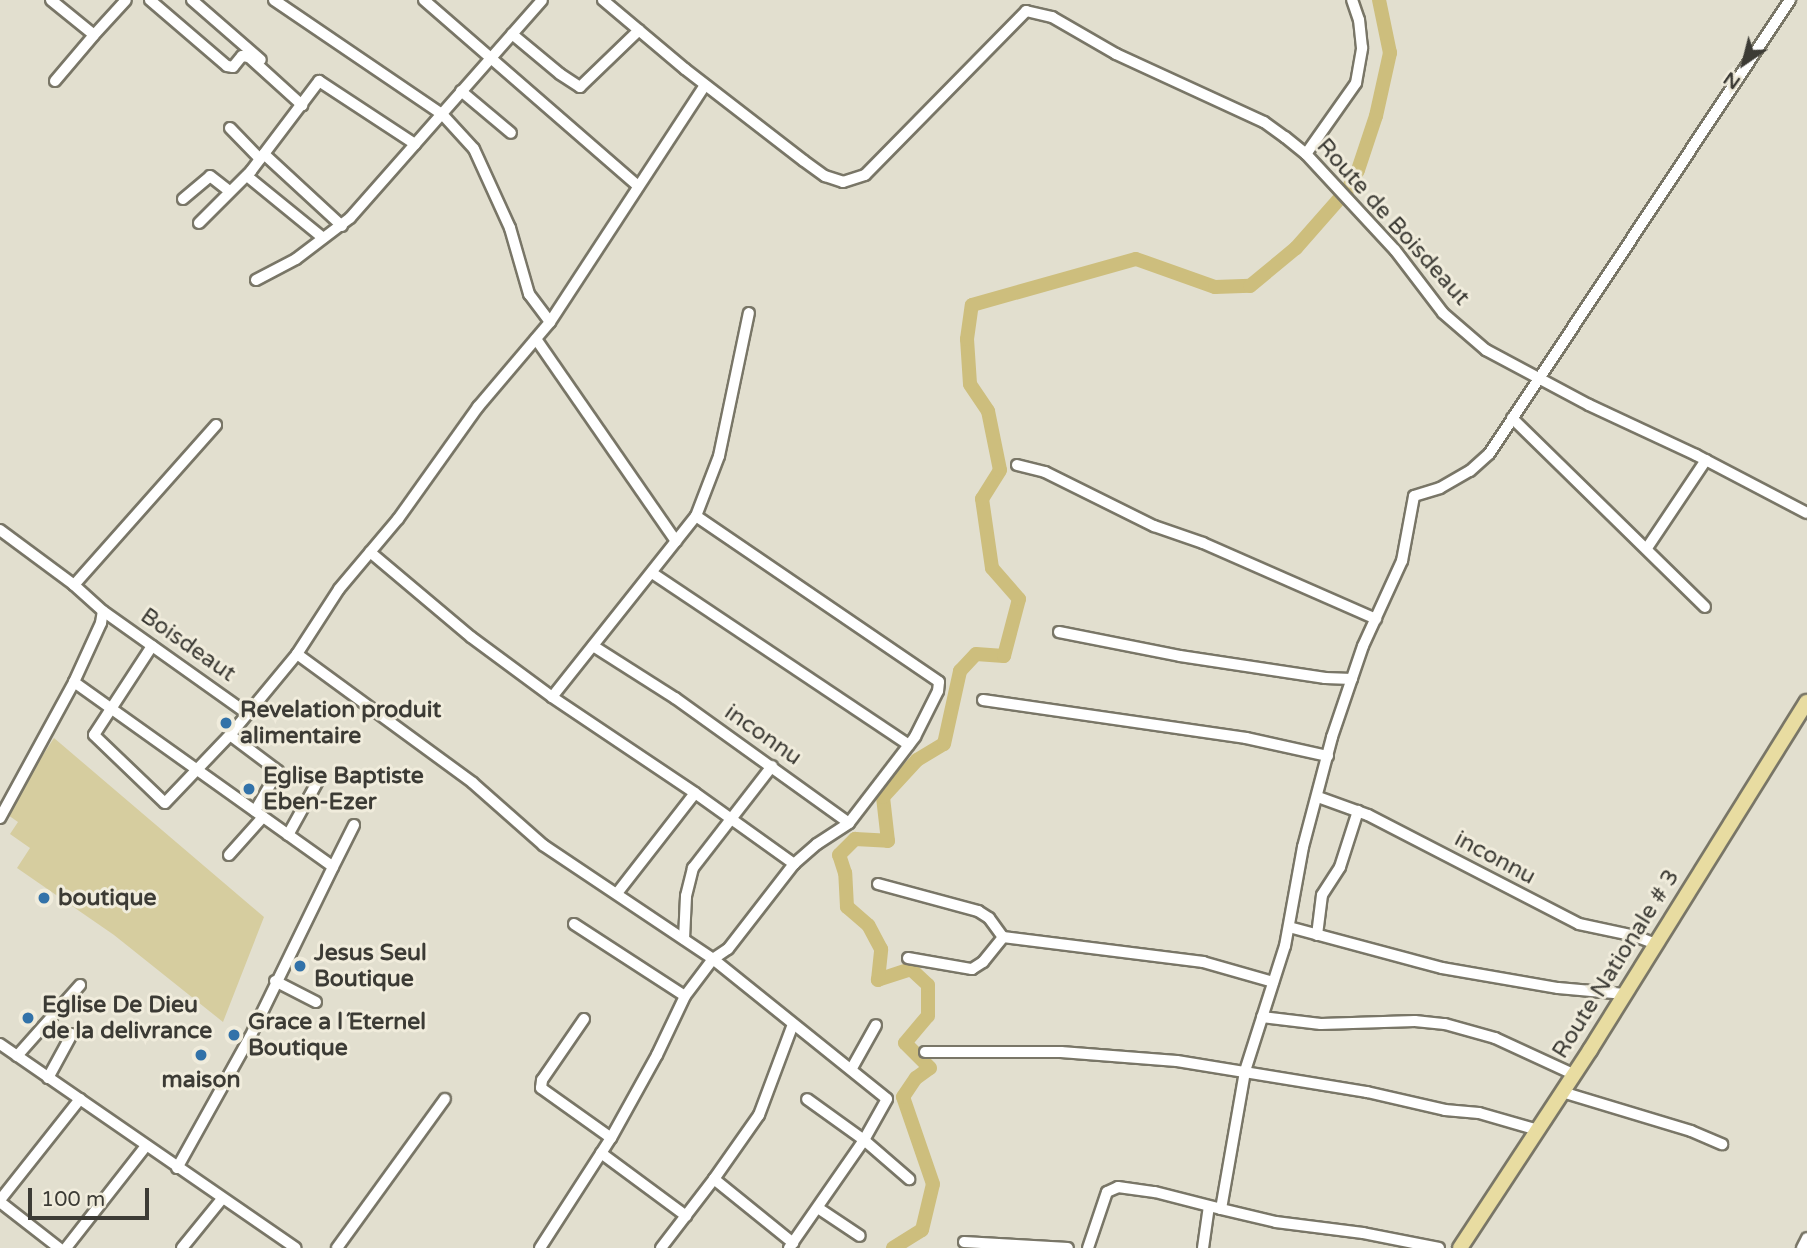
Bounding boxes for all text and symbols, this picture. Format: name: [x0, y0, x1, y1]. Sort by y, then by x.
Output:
north arrow: [1709, 28, 1779, 98]
text: N: [1719, 67, 1745, 94]
street label: Route de Boisdeaut: [1311, 133, 1475, 311]
street label: Boisdeaut: [135, 602, 241, 688]
place label: Revelation produit alimentaire: [240, 696, 441, 750]
street label: inconnu: [719, 699, 807, 771]
marker: Revelation produit alimentaire: [218, 715, 234, 731]
place label: Eglise Baptiste Eben-Ezer: [263, 762, 424, 816]
marker: Eglise Baptiste Eben-Ezer: [241, 781, 257, 797]
street label: inconnu: [1450, 825, 1540, 891]
street label: Route Nationale # 3: [1547, 864, 1685, 1064]
place label: boutique: [58, 884, 157, 912]
marker: boutique: [36, 890, 52, 906]
place label: Jesus Seul Boutique: [314, 939, 427, 993]
marker: Jesus Seul Boutique: [292, 958, 308, 974]
place label: Eglise De Dieu de la delivrance: [42, 991, 212, 1045]
place label: Grace a l´Eternel Boutique: [248, 1008, 426, 1062]
marker: Eglise De Dieu de la delivrance: [20, 1010, 36, 1026]
marker: Grace a l´Eternel Boutique: [226, 1027, 242, 1043]
marker: maison: [193, 1047, 209, 1063]
place label: maison: [162, 1066, 240, 1094]
scale bar: [32, 1174, 152, 1218]
text: 100 m: [41, 1187, 105, 1212]

